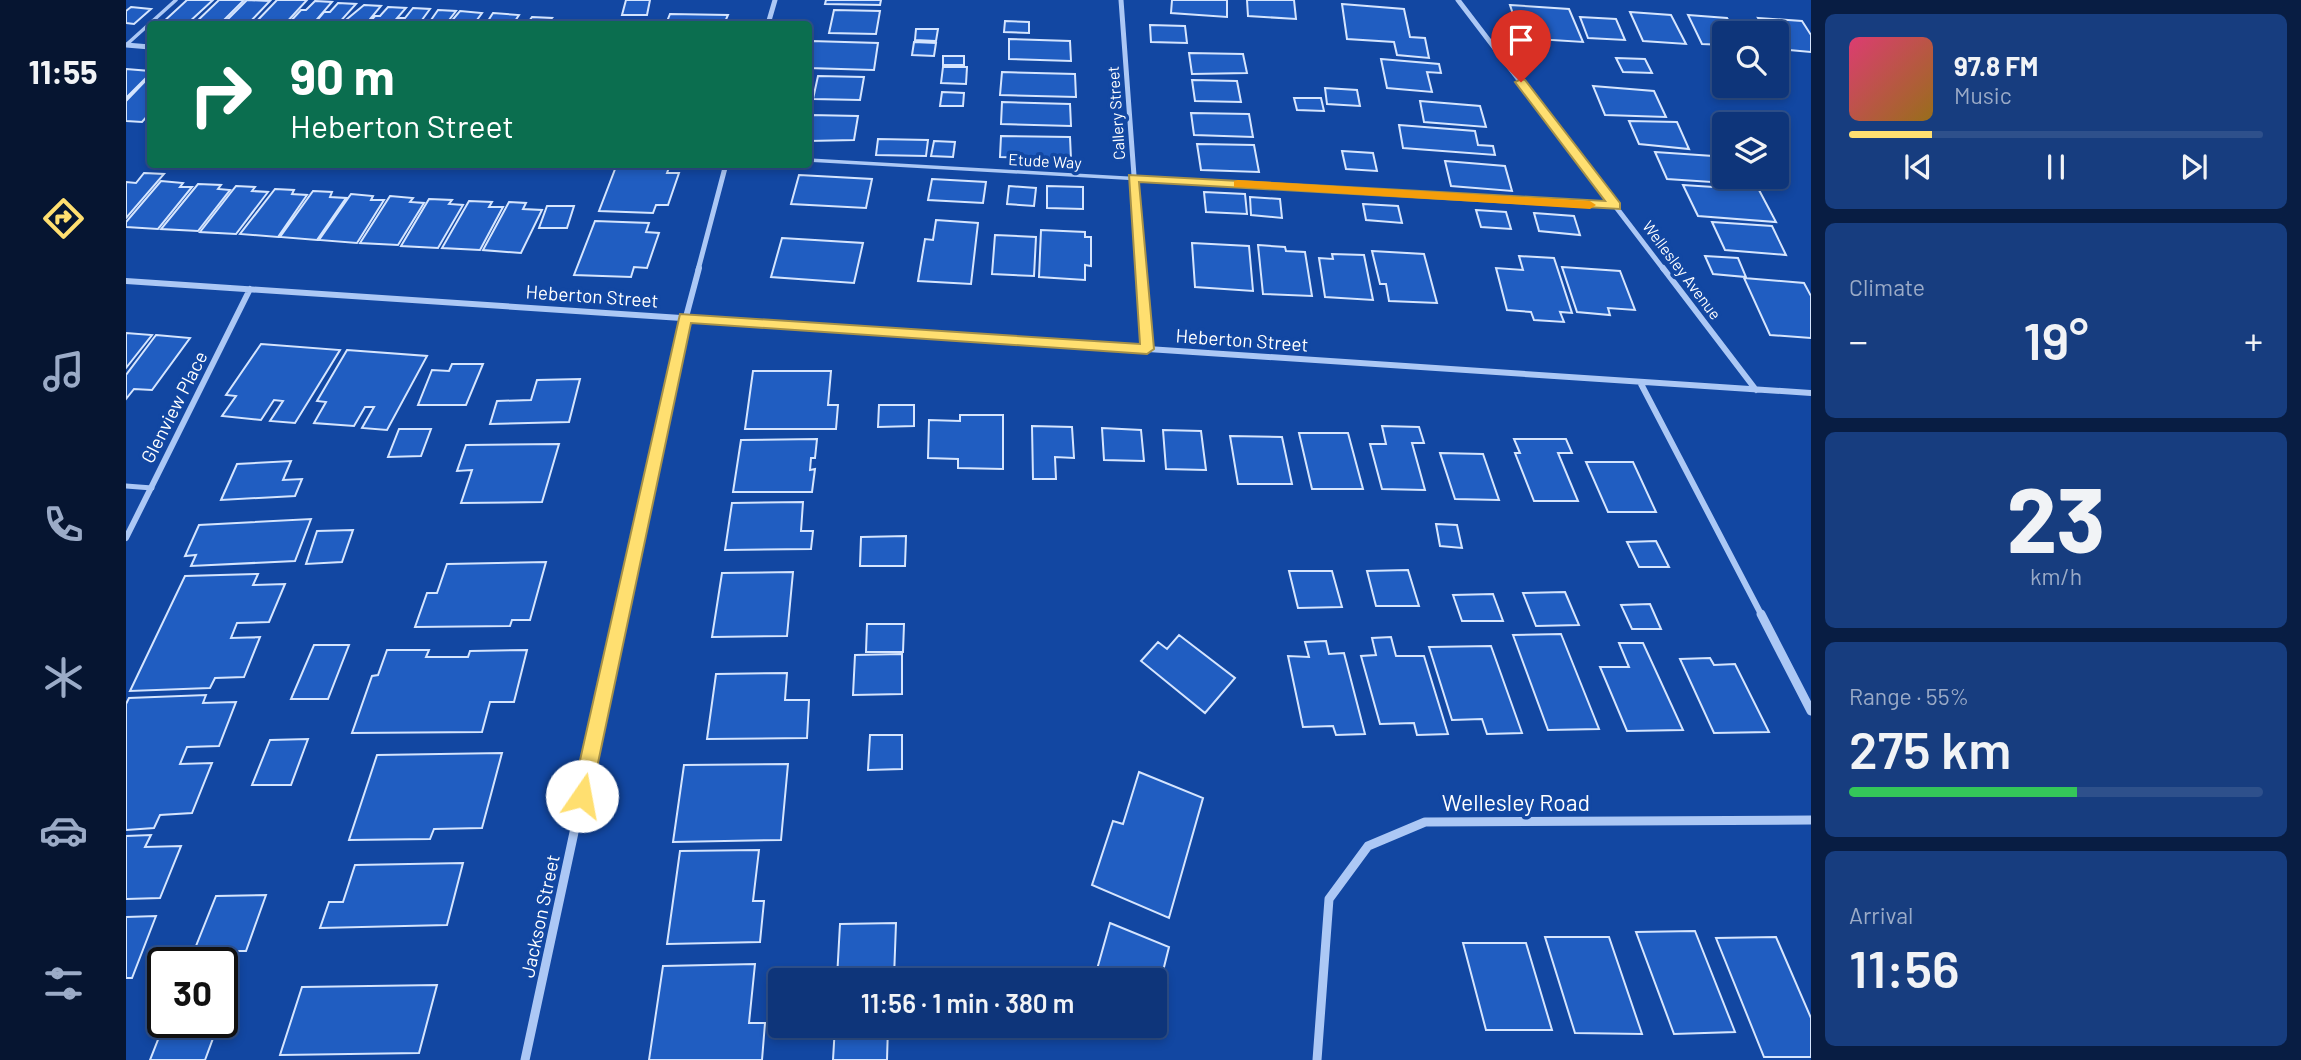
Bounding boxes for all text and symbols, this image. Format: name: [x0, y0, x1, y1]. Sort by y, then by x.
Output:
pin: [1491, 10, 1551, 82]
icon: arrive: [1502, 21, 1540, 59]
map controls: [1712, 21, 1789, 189]
button: search: [1712, 21, 1789, 98]
text: 90 m: [290, 46, 395, 105]
icon: right: [175, 49, 266, 140]
text: 97.8 FM: [1954, 50, 2038, 81]
text: 11:55: [28, 52, 98, 90]
street label: Callery Street: [1103, 65, 1128, 161]
text: Music: [1954, 81, 2012, 109]
text: Heberton Street: [290, 106, 514, 144]
button: layers: [1712, 112, 1789, 189]
icon: previous: [1899, 148, 1937, 186]
icon: pause: [2037, 148, 2075, 186]
icon: next: [2175, 148, 2213, 186]
street label: Etude Way: [1008, 149, 1083, 172]
icon: directions: [39, 194, 88, 243]
street label: Wellesley Avenue: [1639, 217, 1726, 323]
text: Climate: [1849, 273, 1925, 301]
street label: Heberton Street: [525, 279, 659, 312]
text: 19°: [2023, 308, 2089, 370]
text: −: [1849, 317, 1868, 363]
text: +: [2244, 317, 2263, 363]
street label: Heberton Street: [1175, 323, 1309, 356]
icon: music: [39, 347, 88, 396]
street label: Glenview Place: [135, 347, 212, 467]
text: 23: [2007, 462, 2105, 571]
icon: phone: [39, 500, 88, 549]
text: km/h: [2030, 562, 2082, 590]
icon: climate: [39, 653, 88, 702]
text: Range · 55%: [1849, 682, 1969, 710]
text: 275 km: [1849, 717, 2011, 779]
position arrow: [545, 759, 619, 833]
street label: Wellesley Road: [1442, 788, 1590, 816]
icon: car: [39, 806, 88, 855]
street label: Jackson Street: [515, 852, 564, 980]
text: Arrival: [1849, 901, 1913, 929]
text: 11:56: [1849, 936, 1960, 998]
speed limit sign: 30: [147, 947, 238, 1038]
icon: filters: [39, 959, 88, 1008]
text: 11:56 · 1 min · 380 m: [861, 987, 1074, 1018]

